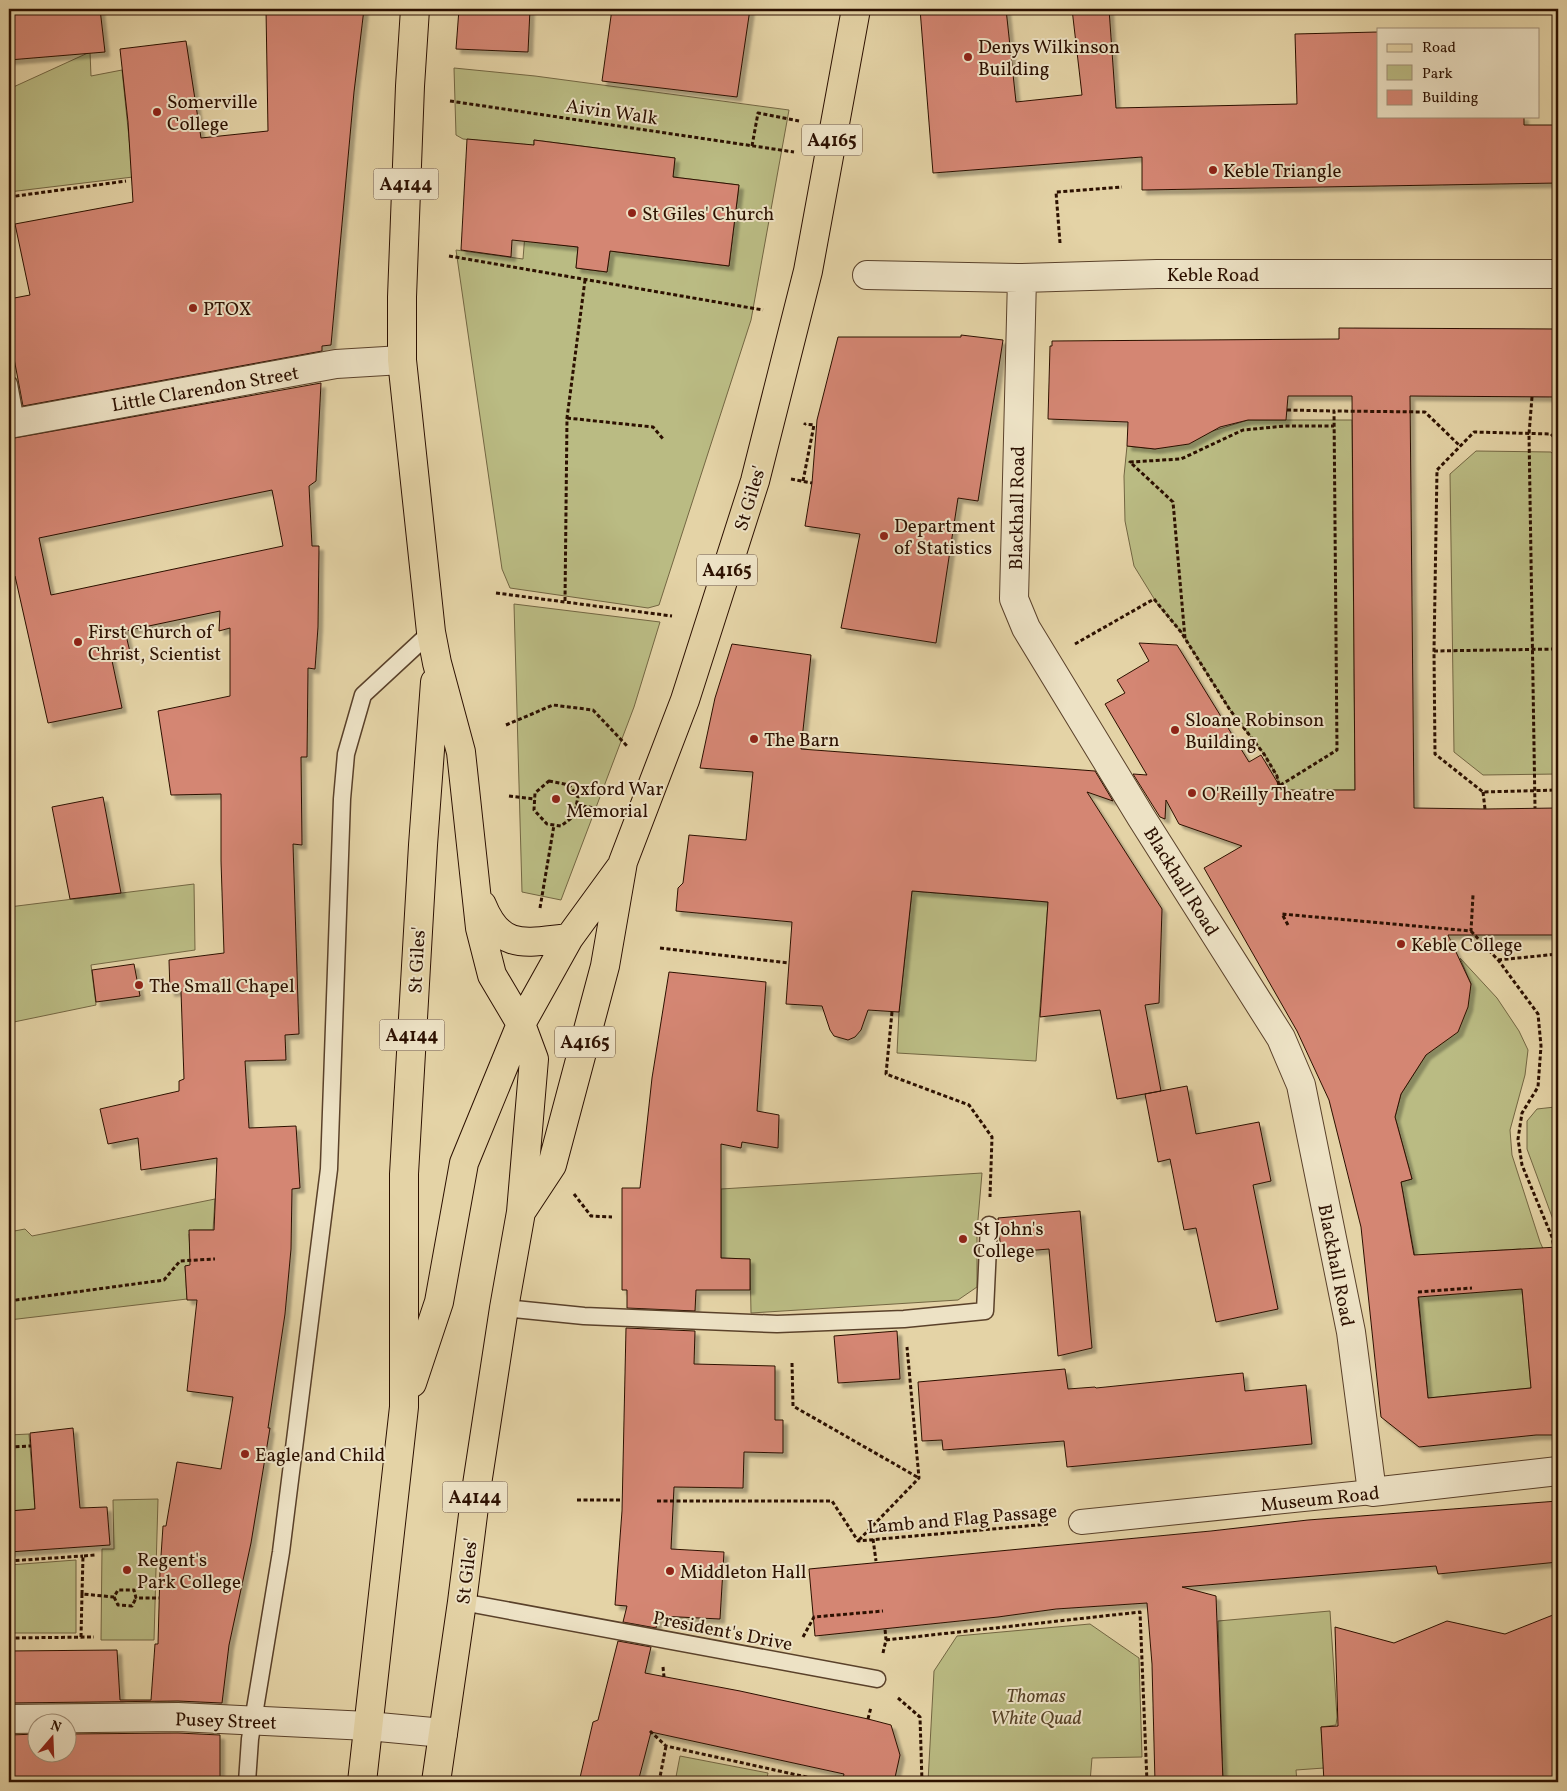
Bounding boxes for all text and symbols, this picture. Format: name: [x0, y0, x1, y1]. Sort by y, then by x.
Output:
legend: [1377, 28, 1540, 118]
place label: Denys Wilkinson Building: [978, 35, 1120, 83]
text: Road: [1422, 38, 1456, 59]
marker: Denys Wilkinson Building: [962, 51, 974, 63]
text: Park: [1422, 64, 1453, 85]
text: Building: [1422, 88, 1479, 109]
place label: Somerville College: [167, 90, 258, 138]
street label: Aivin Walk: [564, 94, 659, 132]
marker: Somerville College: [151, 106, 163, 118]
road number: A4165: [802, 124, 862, 156]
place label: Keble Triangle: [1223, 159, 1341, 185]
marker: Keble Triangle: [1207, 164, 1219, 176]
road number: A4144: [374, 168, 438, 200]
place label: St Giles' Church: [642, 202, 774, 228]
marker: St Giles' Church: [626, 207, 638, 219]
street label: Keble Road: [1167, 263, 1259, 289]
place label: PTOX: [203, 297, 252, 323]
marker: PTOX: [187, 302, 199, 314]
street label: Little Clarendon Street: [110, 361, 301, 419]
street label: Blackhall Road: [1004, 446, 1032, 570]
street label: St Giles': [729, 463, 773, 534]
place label: Department of Statistics: [894, 514, 996, 562]
marker: Department of Statistics: [878, 530, 890, 542]
road number: A4165: [697, 554, 757, 586]
place label: First Church of Christ, Scientist: [88, 620, 222, 668]
marker: First Church of Christ, Scientist: [72, 636, 84, 648]
place label: Sloane Robinson Building: [1185, 708, 1324, 756]
marker: Sloane Robinson Building: [1169, 724, 1181, 736]
place label: The Barn: [764, 728, 839, 754]
marker: The Barn: [748, 733, 760, 745]
place label: Oxford War Memorial: [566, 777, 663, 825]
place label: O'Reilly Theatre: [1202, 782, 1335, 808]
marker: O'Reilly Theatre: [1186, 787, 1198, 799]
marker: Oxford War Memorial: [550, 793, 562, 805]
street label: Blackhall Road: [1136, 822, 1224, 942]
street label: St Giles': [403, 926, 433, 994]
place label: Keble College: [1411, 933, 1522, 959]
marker: Keble College: [1395, 938, 1407, 950]
place label: The Small Chapel: [149, 974, 295, 1000]
marker: The Small Chapel: [133, 979, 145, 991]
road number: A4144: [380, 1020, 444, 1050]
road number: A4165: [555, 1026, 615, 1058]
street label: Blackhall Road: [1310, 1202, 1360, 1329]
place label: St John's College: [973, 1217, 1044, 1265]
marker: St John's College: [957, 1233, 969, 1245]
place label: Eagle and Child: [255, 1443, 385, 1469]
marker: Eagle and Child: [239, 1448, 251, 1460]
road number: A4144: [442, 1481, 508, 1512]
street label: Museum Road: [1259, 1481, 1381, 1519]
street label: Lamb and Flag Passage: [866, 1499, 1058, 1541]
street label: St Giles': [451, 1537, 485, 1606]
place label: Regent's Park College: [137, 1548, 241, 1596]
place label: Middleton Hall: [680, 1560, 807, 1586]
marker: Regent's Park College: [121, 1564, 133, 1576]
marker: Middleton Hall: [664, 1565, 676, 1577]
street label: President's Drive: [651, 1606, 795, 1658]
park label: Thomas White Quad: [990, 1684, 1082, 1732]
street label: Pusey Street: [174, 1707, 278, 1737]
north arrow: [28, 1714, 78, 1764]
text: N: [48, 1716, 64, 1738]

